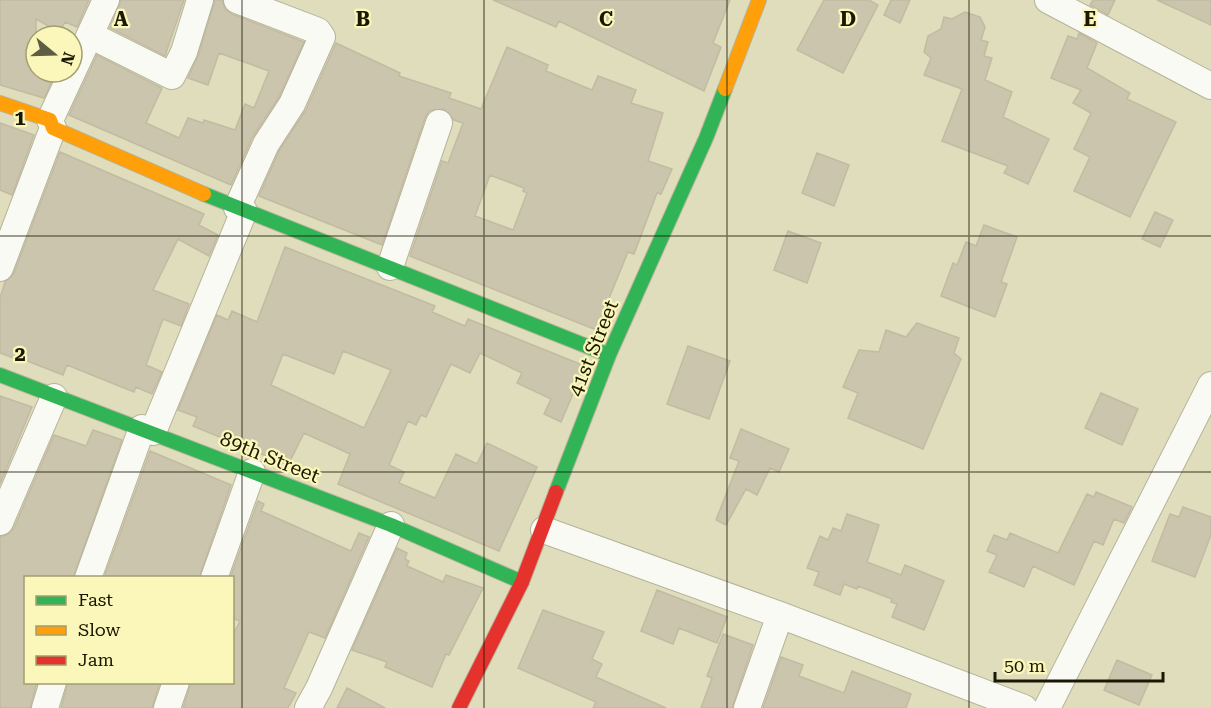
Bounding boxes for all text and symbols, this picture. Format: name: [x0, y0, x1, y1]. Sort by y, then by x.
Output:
text: A: [114, 7, 129, 31]
text: B: [356, 7, 370, 31]
text: C: [599, 7, 613, 31]
text: D: [840, 7, 856, 31]
text: E: [1084, 7, 1097, 31]
north arrow: [24, 24, 84, 84]
text: N: [57, 50, 79, 68]
text: 1: [14, 106, 26, 130]
street label: 41st Street: [563, 296, 623, 400]
text: 2: [14, 342, 26, 366]
street label: 89th Street: [217, 426, 324, 488]
legend: [24, 576, 234, 684]
text: Fast: [78, 589, 113, 610]
text: Slow: [78, 619, 120, 640]
scale bar: [995, 645, 1163, 683]
text: Jam: [78, 649, 114, 670]
text: 50 m: [1004, 655, 1045, 676]

